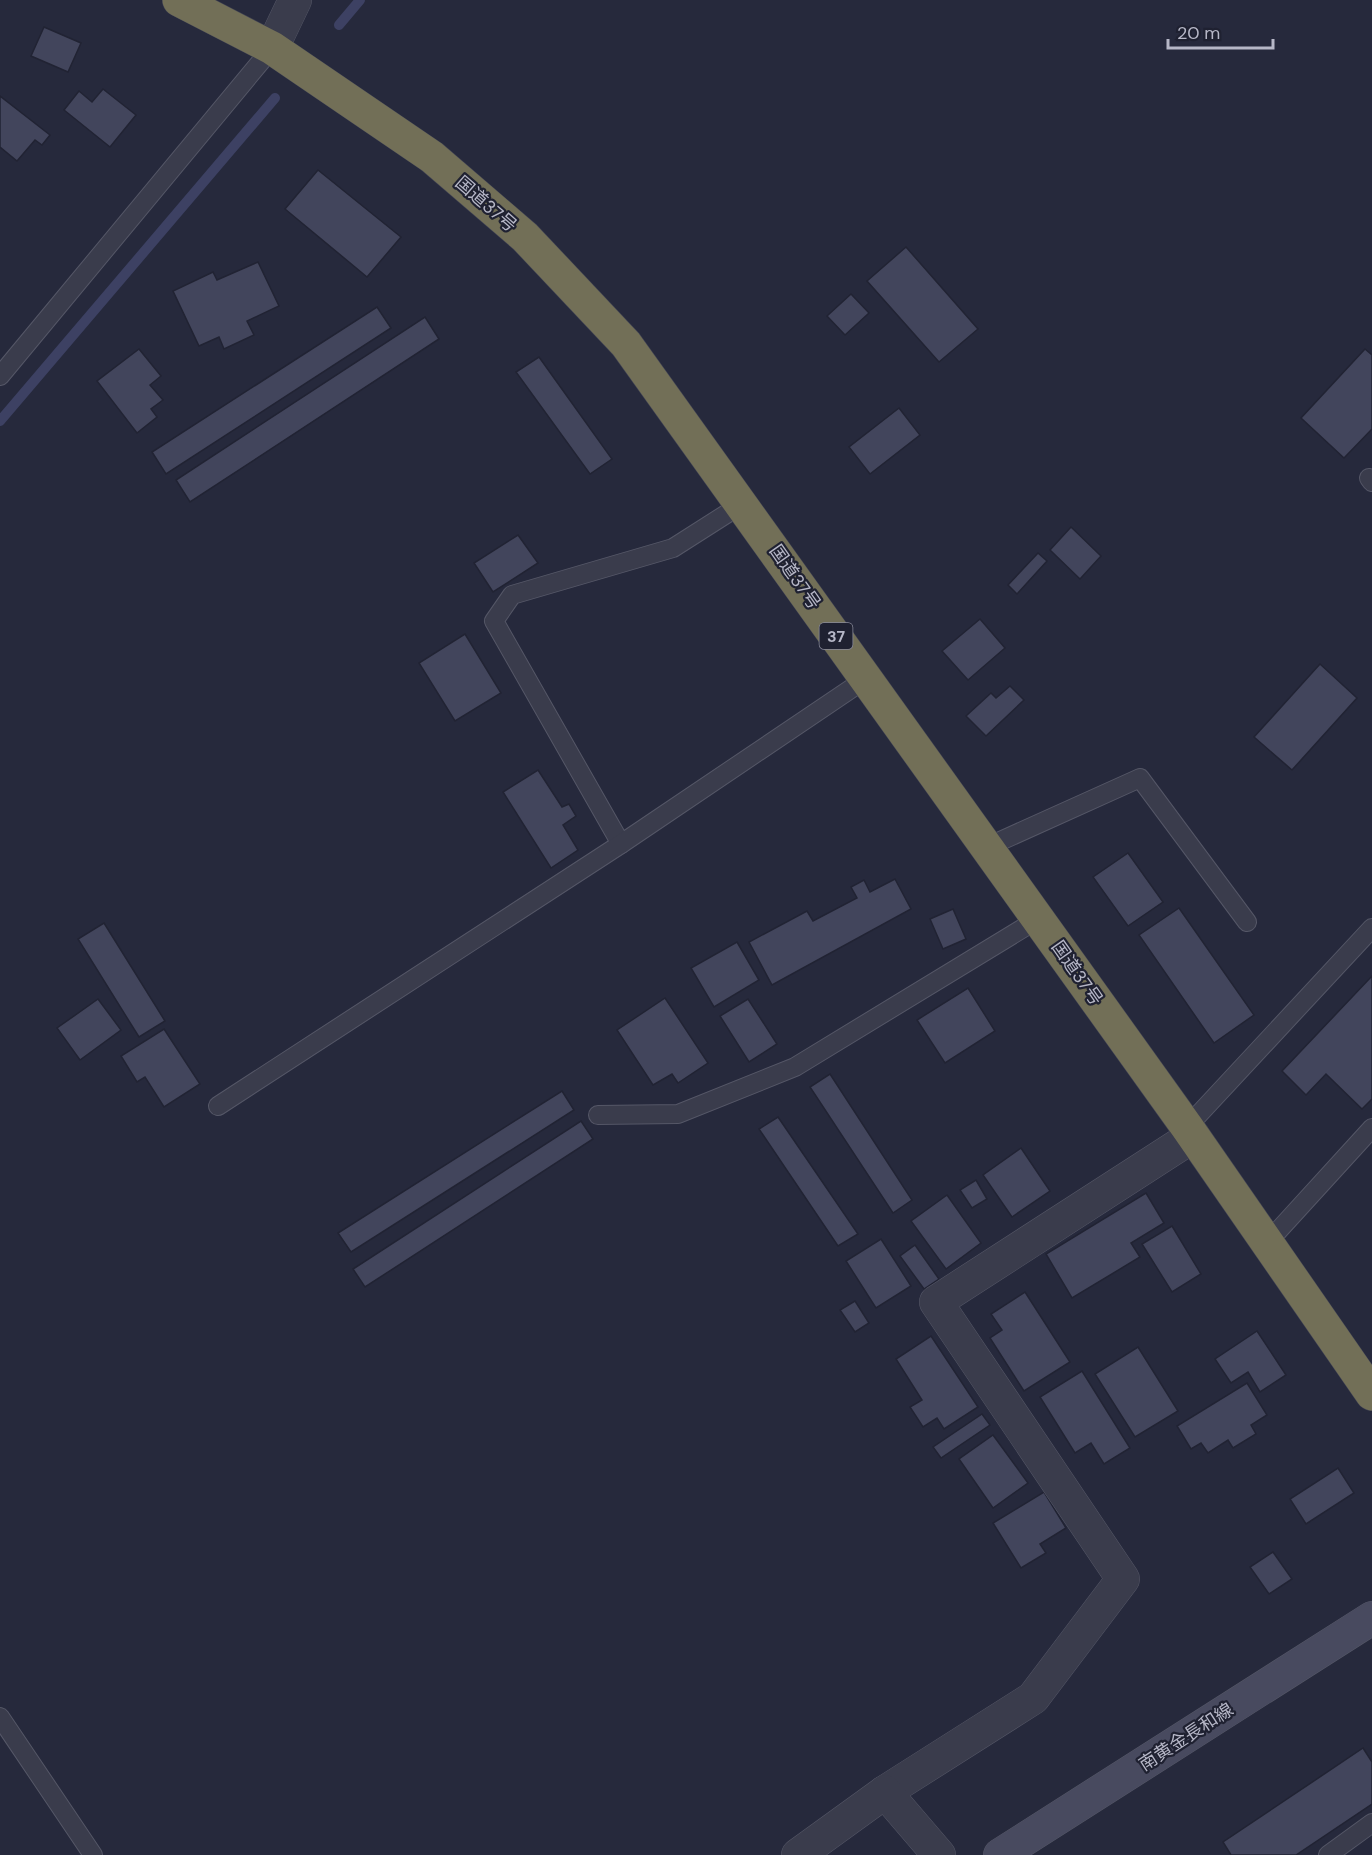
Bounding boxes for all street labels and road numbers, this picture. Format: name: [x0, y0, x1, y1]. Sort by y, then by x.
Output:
street label: 国道37号: [450, 171, 522, 237]
street label: 国道37号: [764, 540, 826, 614]
road number: 37: [820, 623, 852, 649]
street label: 国道37号: [1046, 936, 1108, 1010]
street label: 南黄金長和線: [1134, 1698, 1238, 1776]

